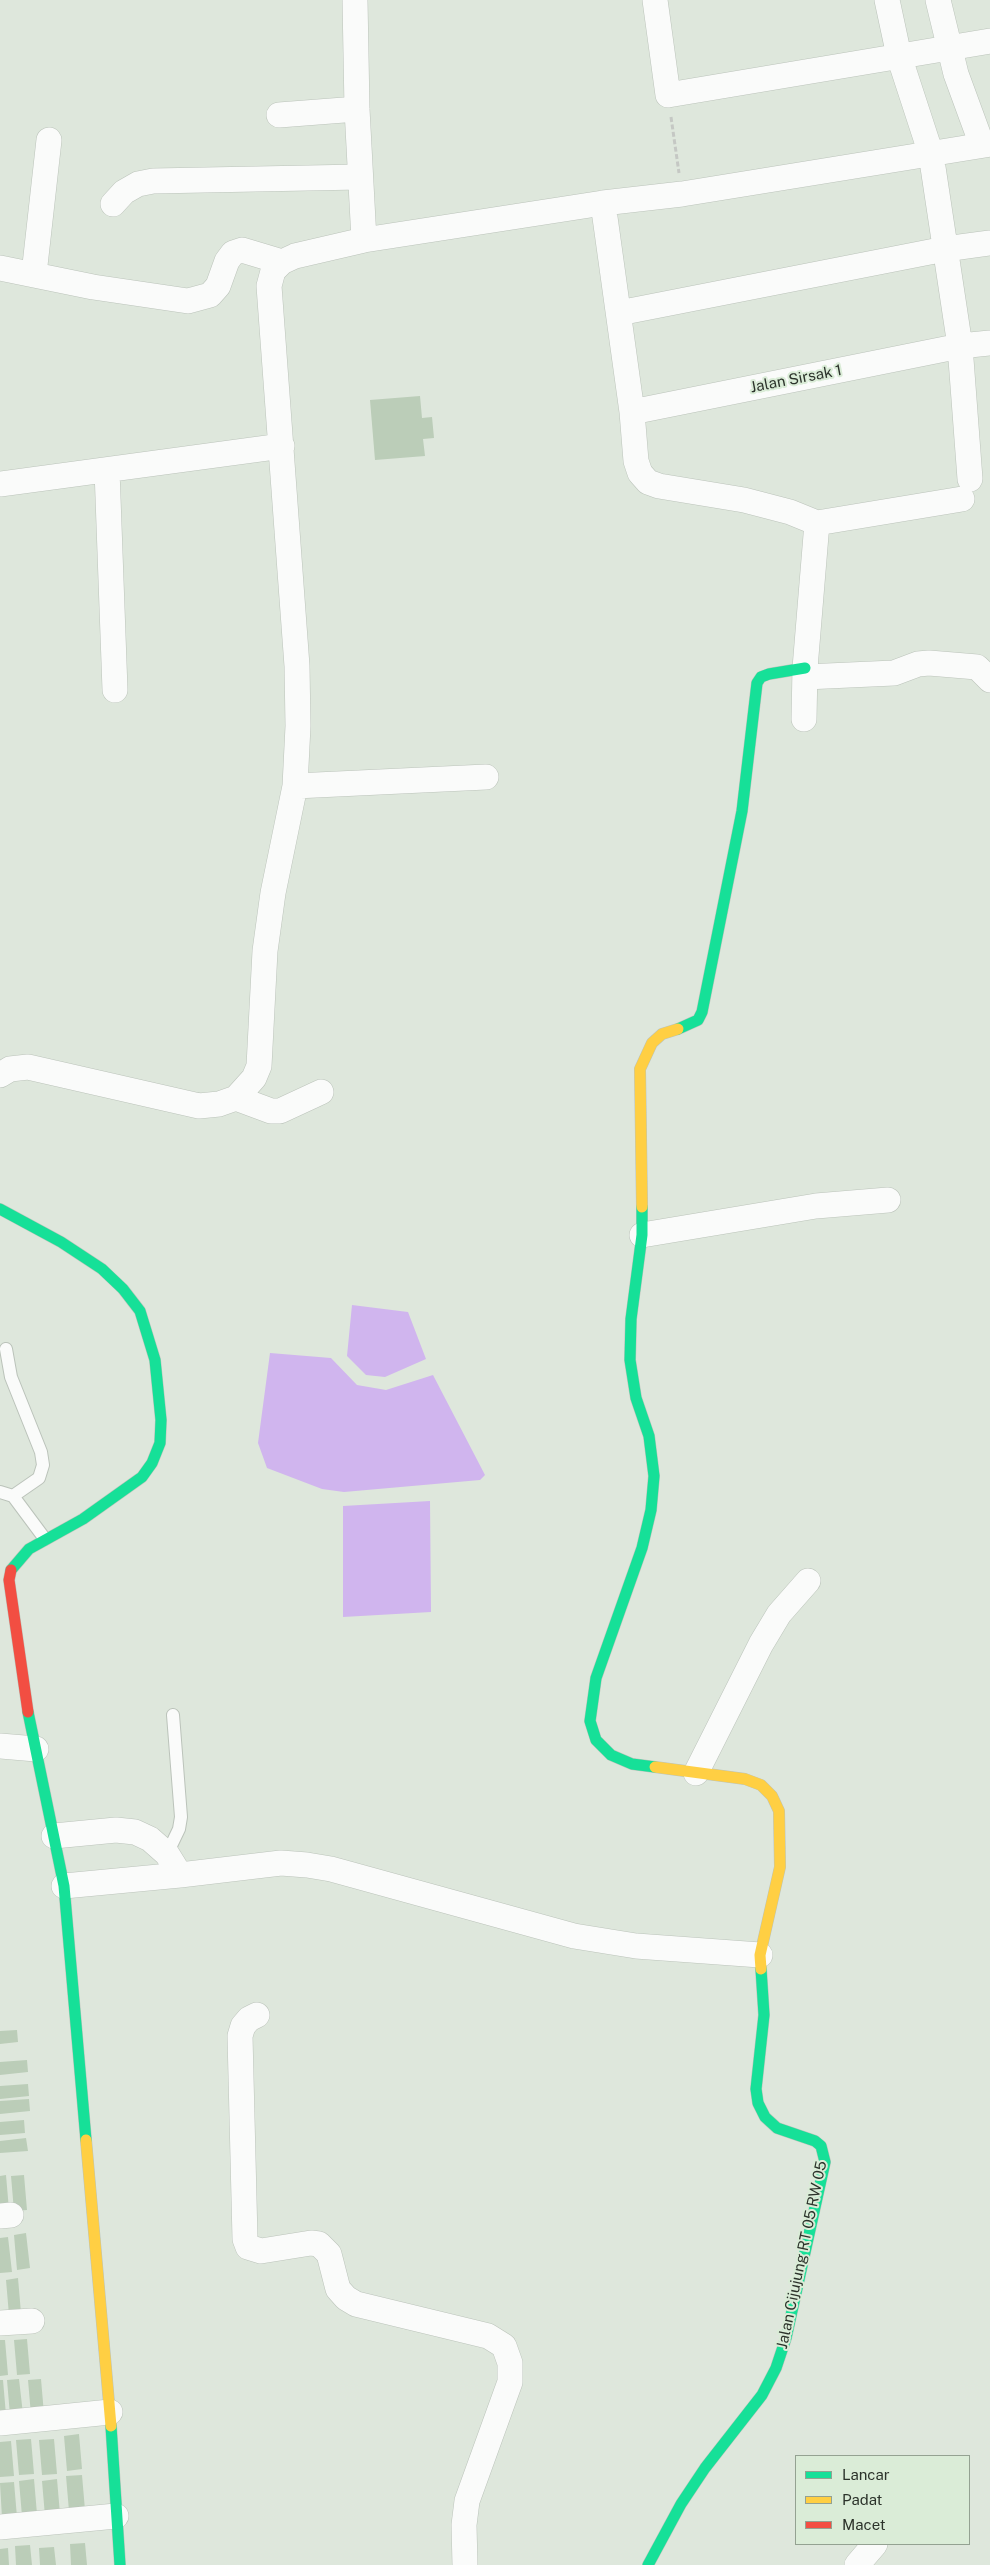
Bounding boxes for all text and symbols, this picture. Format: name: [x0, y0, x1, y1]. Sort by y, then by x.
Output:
street label: Jalan Sirsak 1: [749, 361, 843, 397]
street label: Jalan Cijujung RT 05 RW 05: [773, 2159, 831, 2351]
legend: [795, 2455, 970, 2545]
text: Lancar: [842, 2466, 890, 2483]
text: Padat: [842, 2491, 882, 2508]
text: Macet: [842, 2516, 886, 2533]

